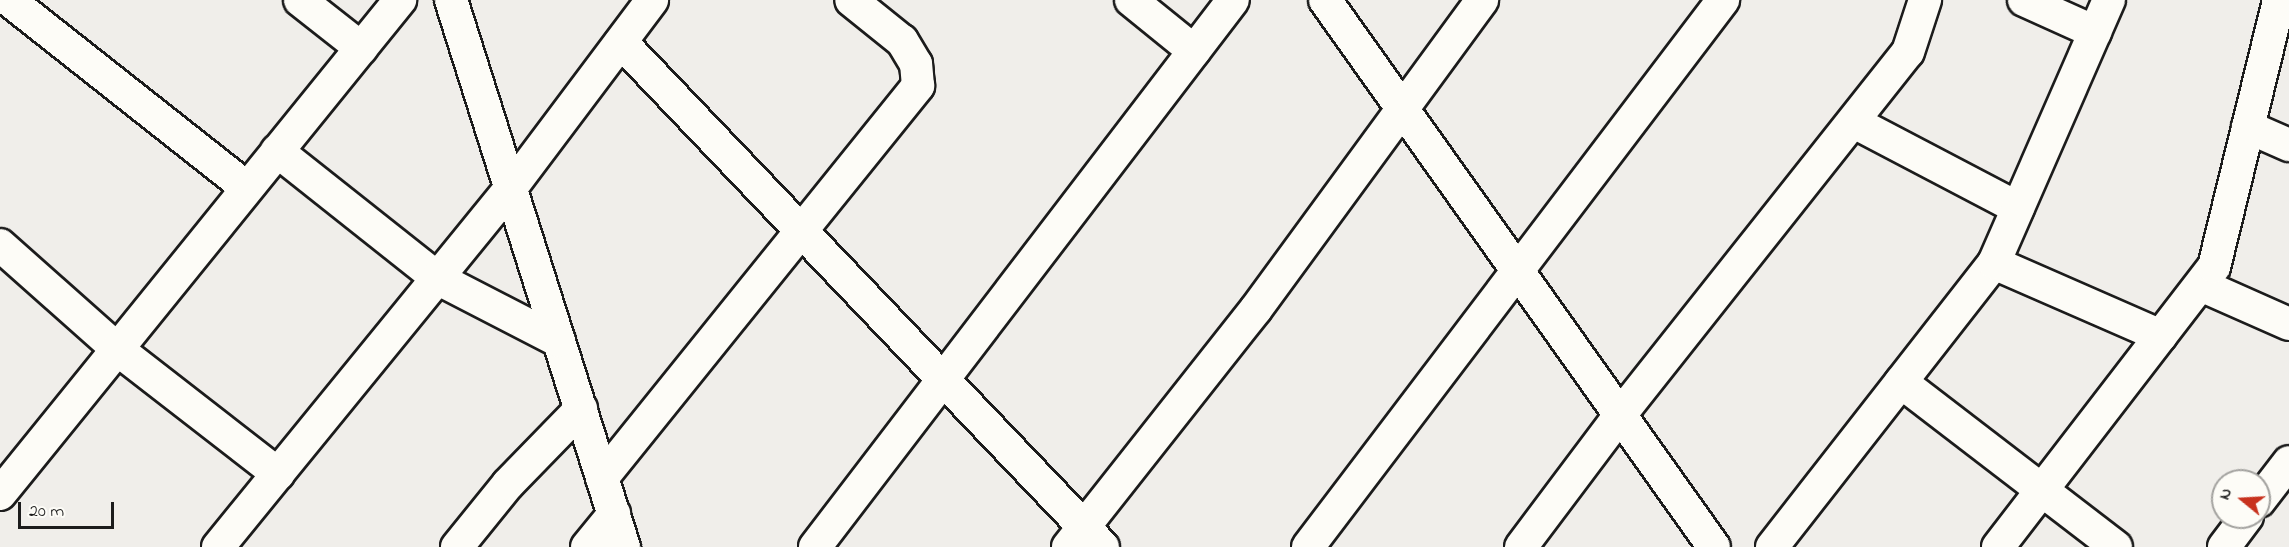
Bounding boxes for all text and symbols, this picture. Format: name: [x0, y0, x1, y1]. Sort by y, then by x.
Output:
north arrow: [2211, 469, 2271, 529]
text: N: [2213, 485, 2239, 503]
scale bar: [21, 490, 117, 528]
text: 20 m: [29, 499, 64, 525]

